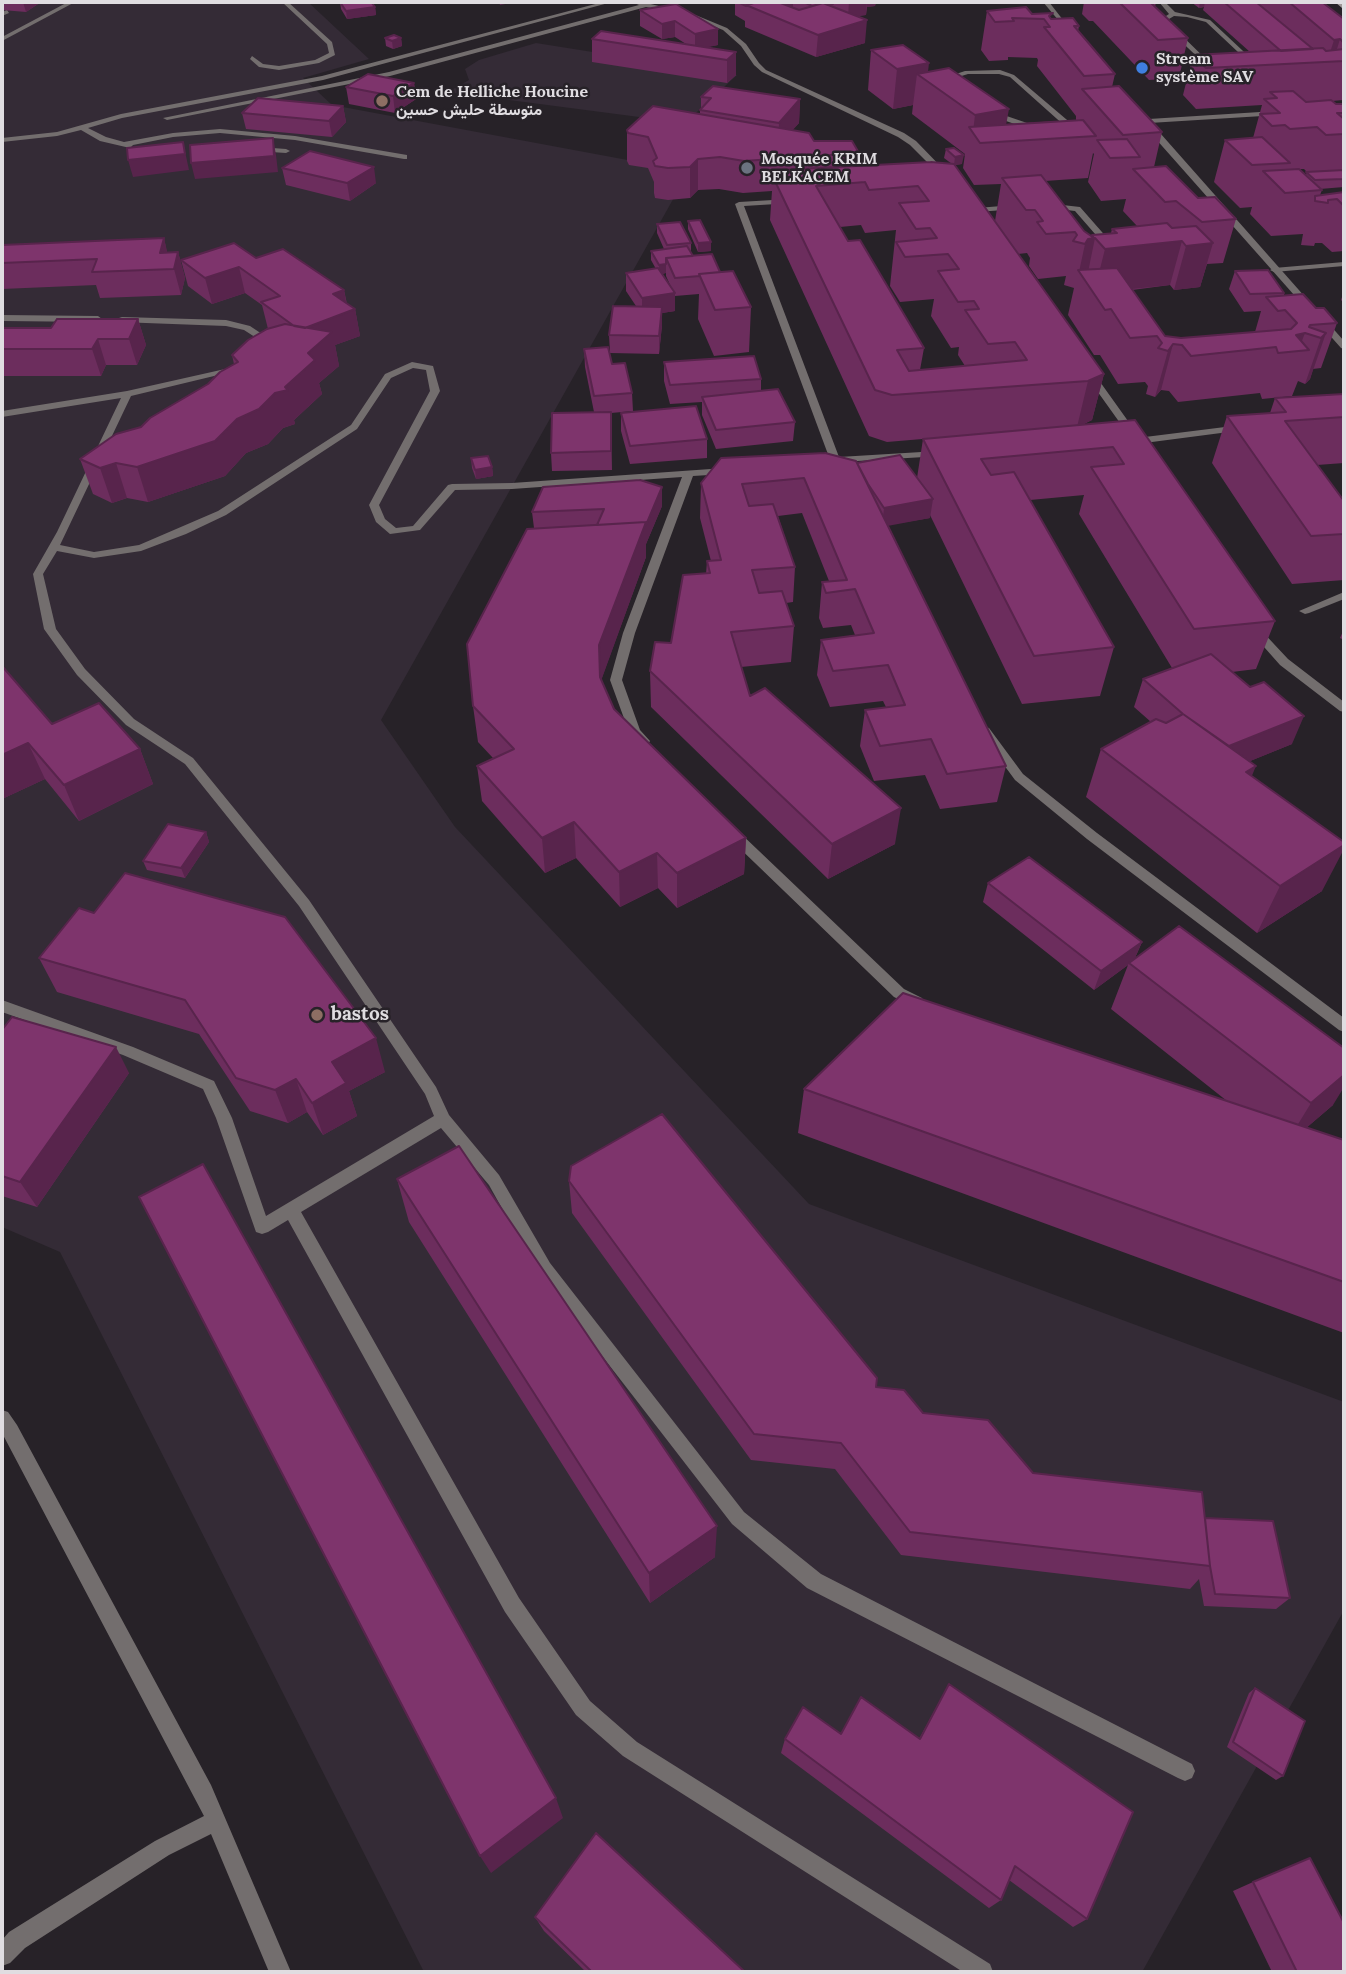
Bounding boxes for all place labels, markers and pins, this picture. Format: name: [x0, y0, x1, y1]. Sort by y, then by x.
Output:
place label: Stream système SAV: [1156, 49, 1253, 87]
marker: Stream système SAV: [1134, 60, 1150, 76]
place label: Cem de Helliche Houcine متوسطة حليش حسين: [396, 82, 588, 120]
marker: Cem de Helliche Houcine متوسطة حليش حسين: [374, 93, 390, 109]
place label: Mosquée KRIM BELKACEM: [761, 149, 878, 187]
marker: Mosquée KRIM BELKACEM: [739, 160, 755, 176]
place label: bastos: [331, 1004, 389, 1026]
marker: bastos: [309, 1007, 325, 1023]

